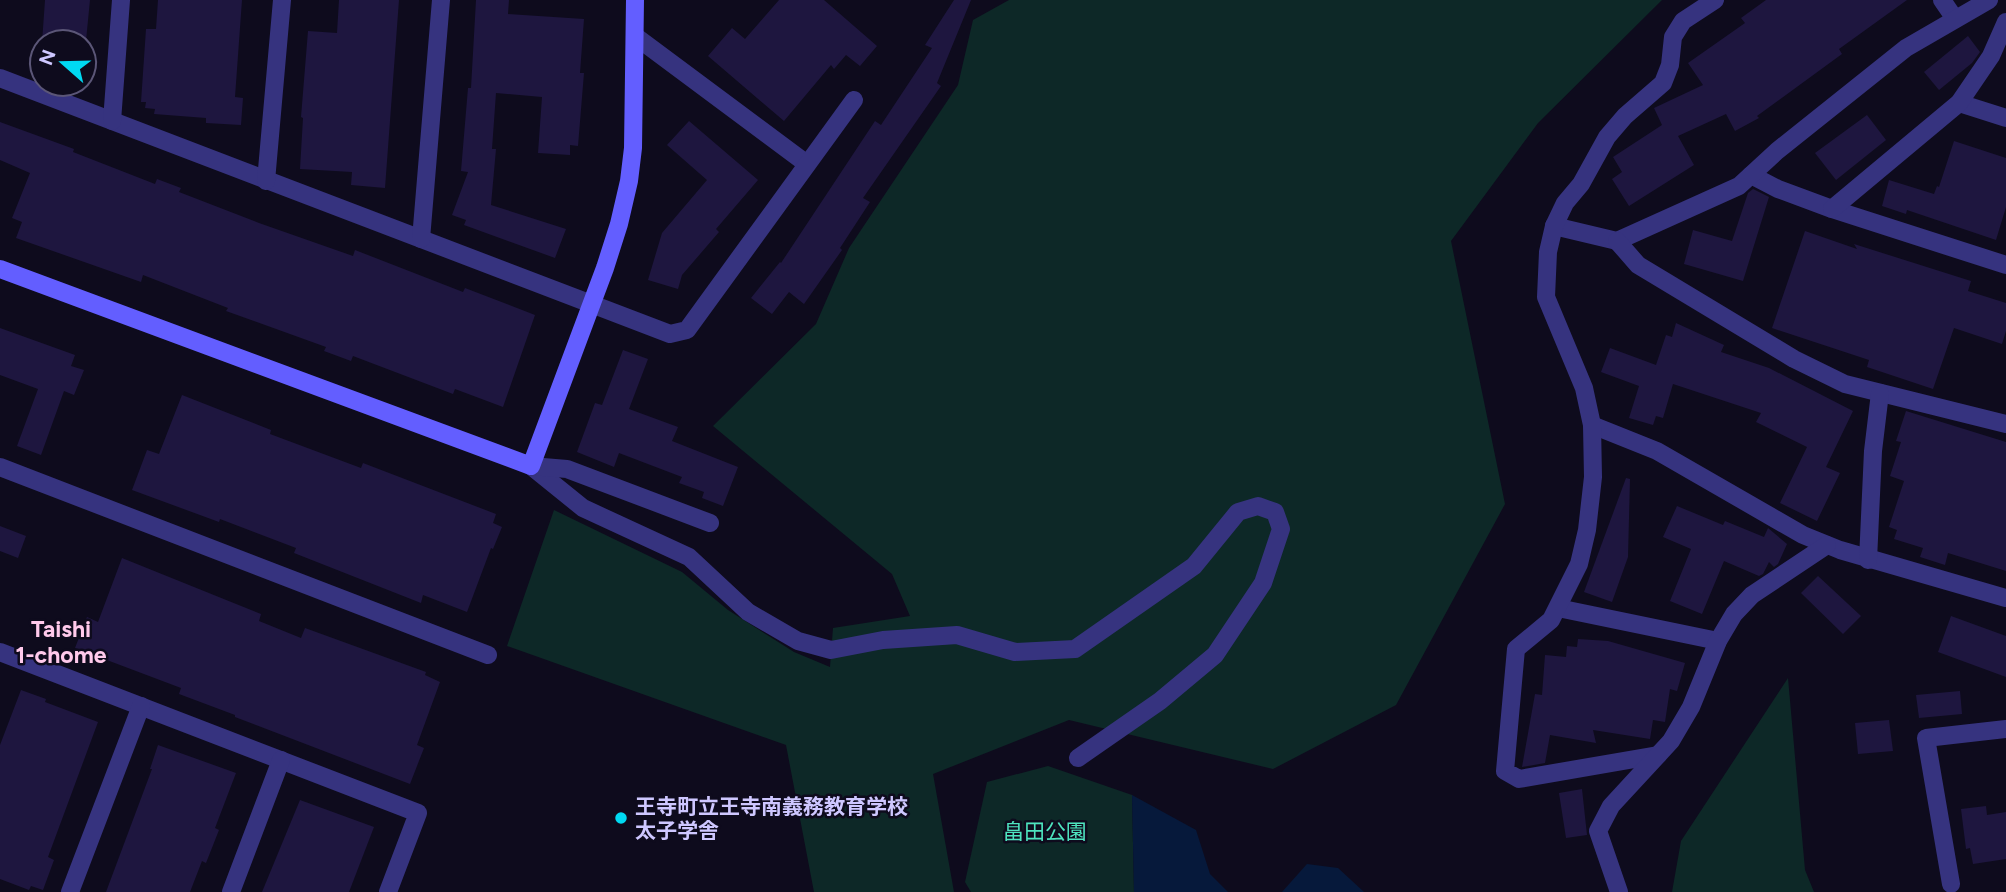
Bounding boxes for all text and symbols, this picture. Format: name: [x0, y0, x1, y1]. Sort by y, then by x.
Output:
north arrow: [28, 28, 98, 98]
text: N: [34, 47, 61, 68]
district label: Taishi 1-chome: [16, 615, 107, 669]
place label: 王寺町立王寺南義務教育学校 太子学舎: [635, 794, 908, 843]
marker: 王寺町立王寺南義務教育学校 太子学舎: [613, 810, 629, 826]
park label: 畠田公園: [1003, 819, 1087, 844]

